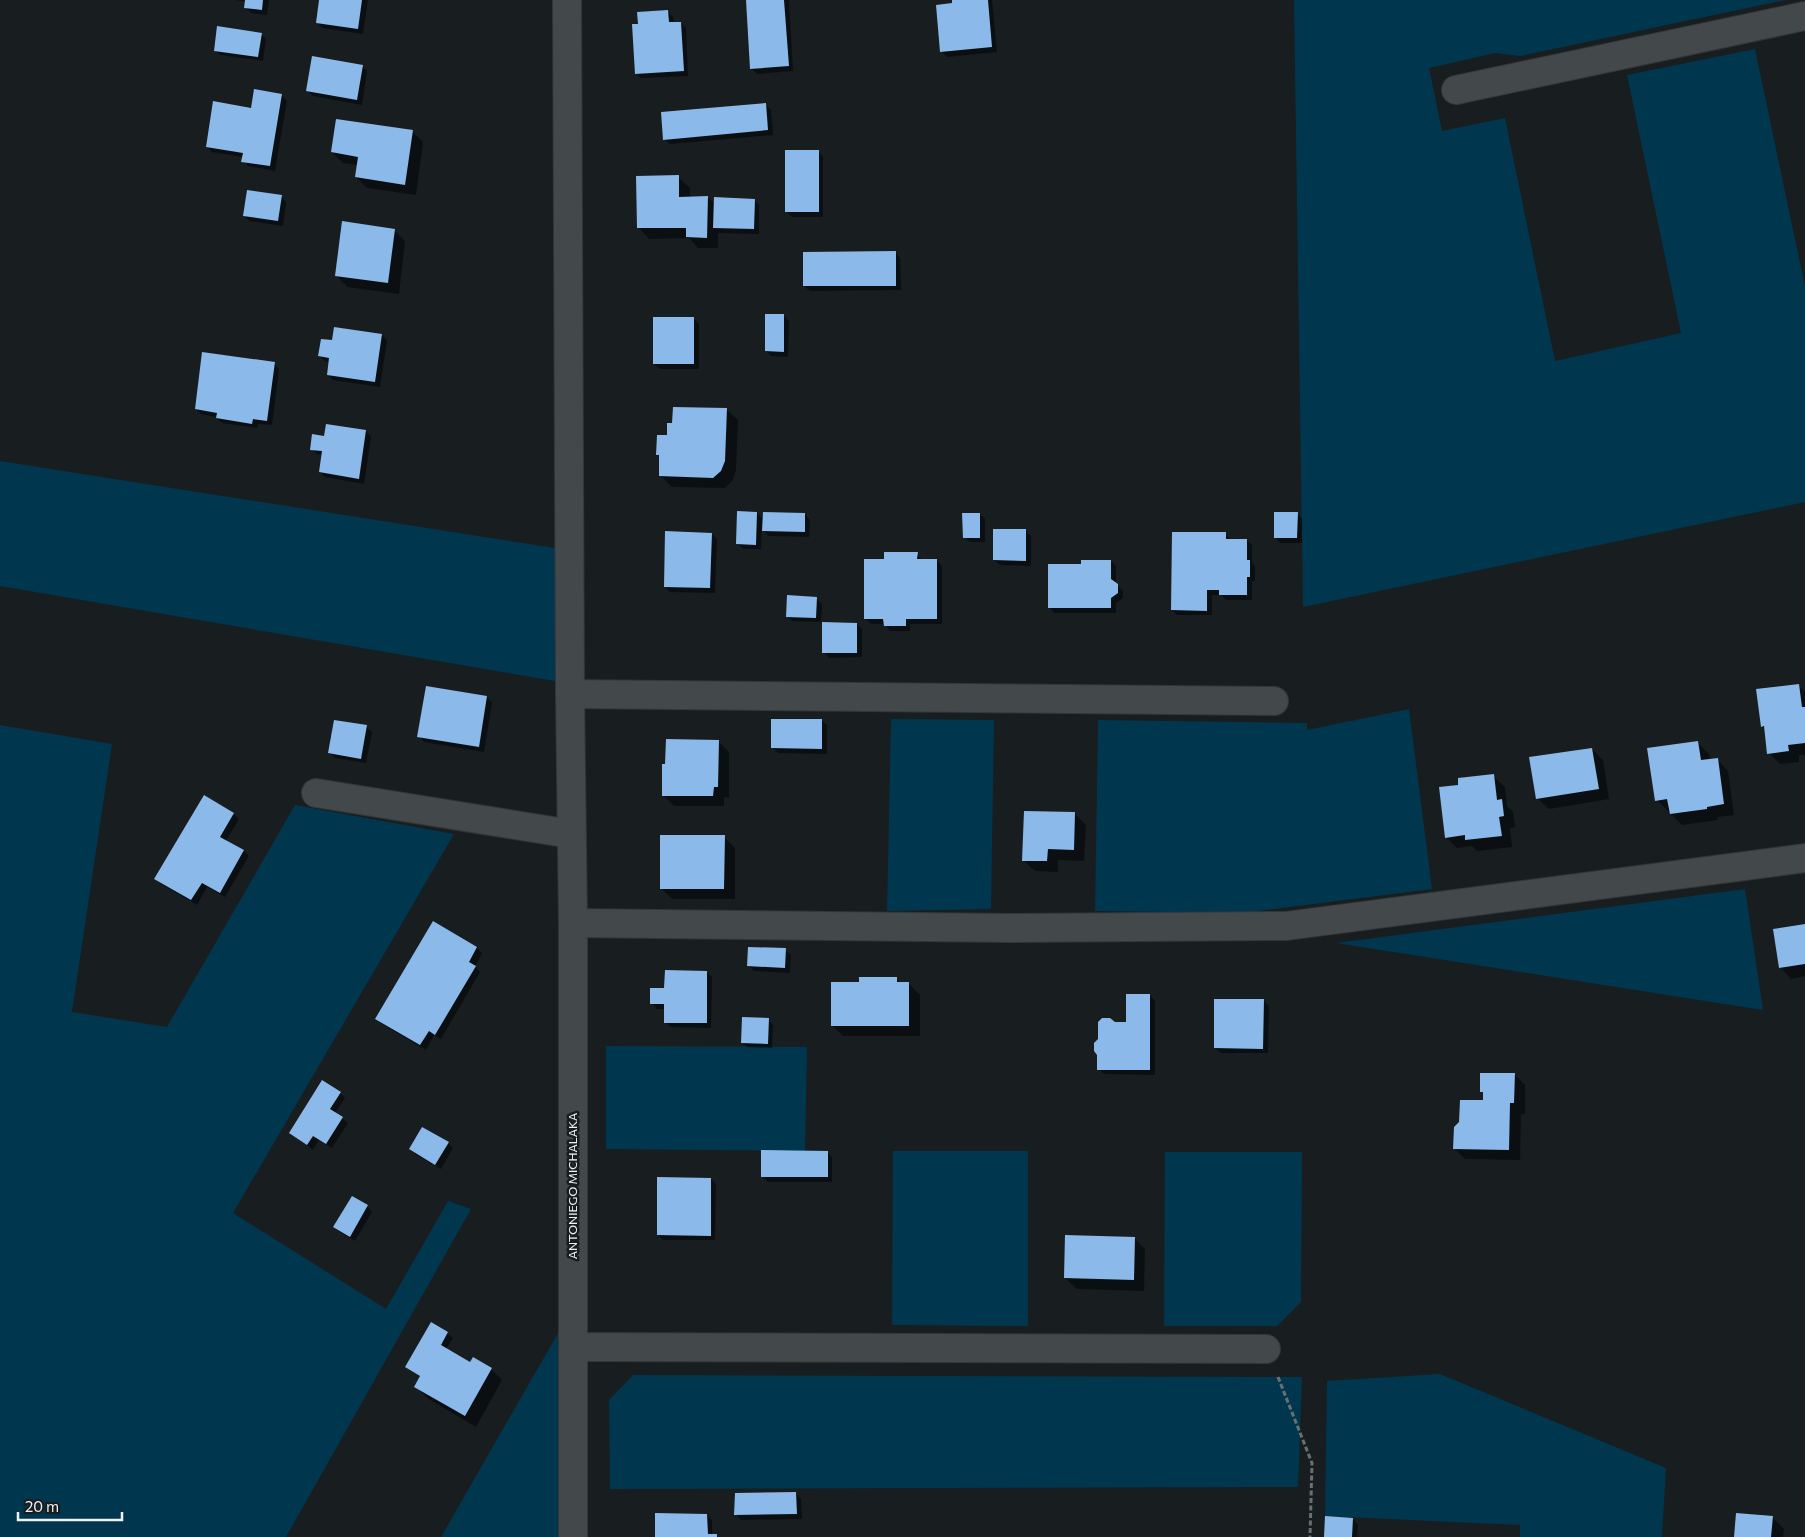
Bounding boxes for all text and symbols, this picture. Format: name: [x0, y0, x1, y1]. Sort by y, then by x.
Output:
street label: ANTONIEGO MICHALAKA: [565, 1113, 579, 1259]
scale bar: [18, 1490, 121, 1522]
text: 20 m: [25, 1497, 59, 1515]

